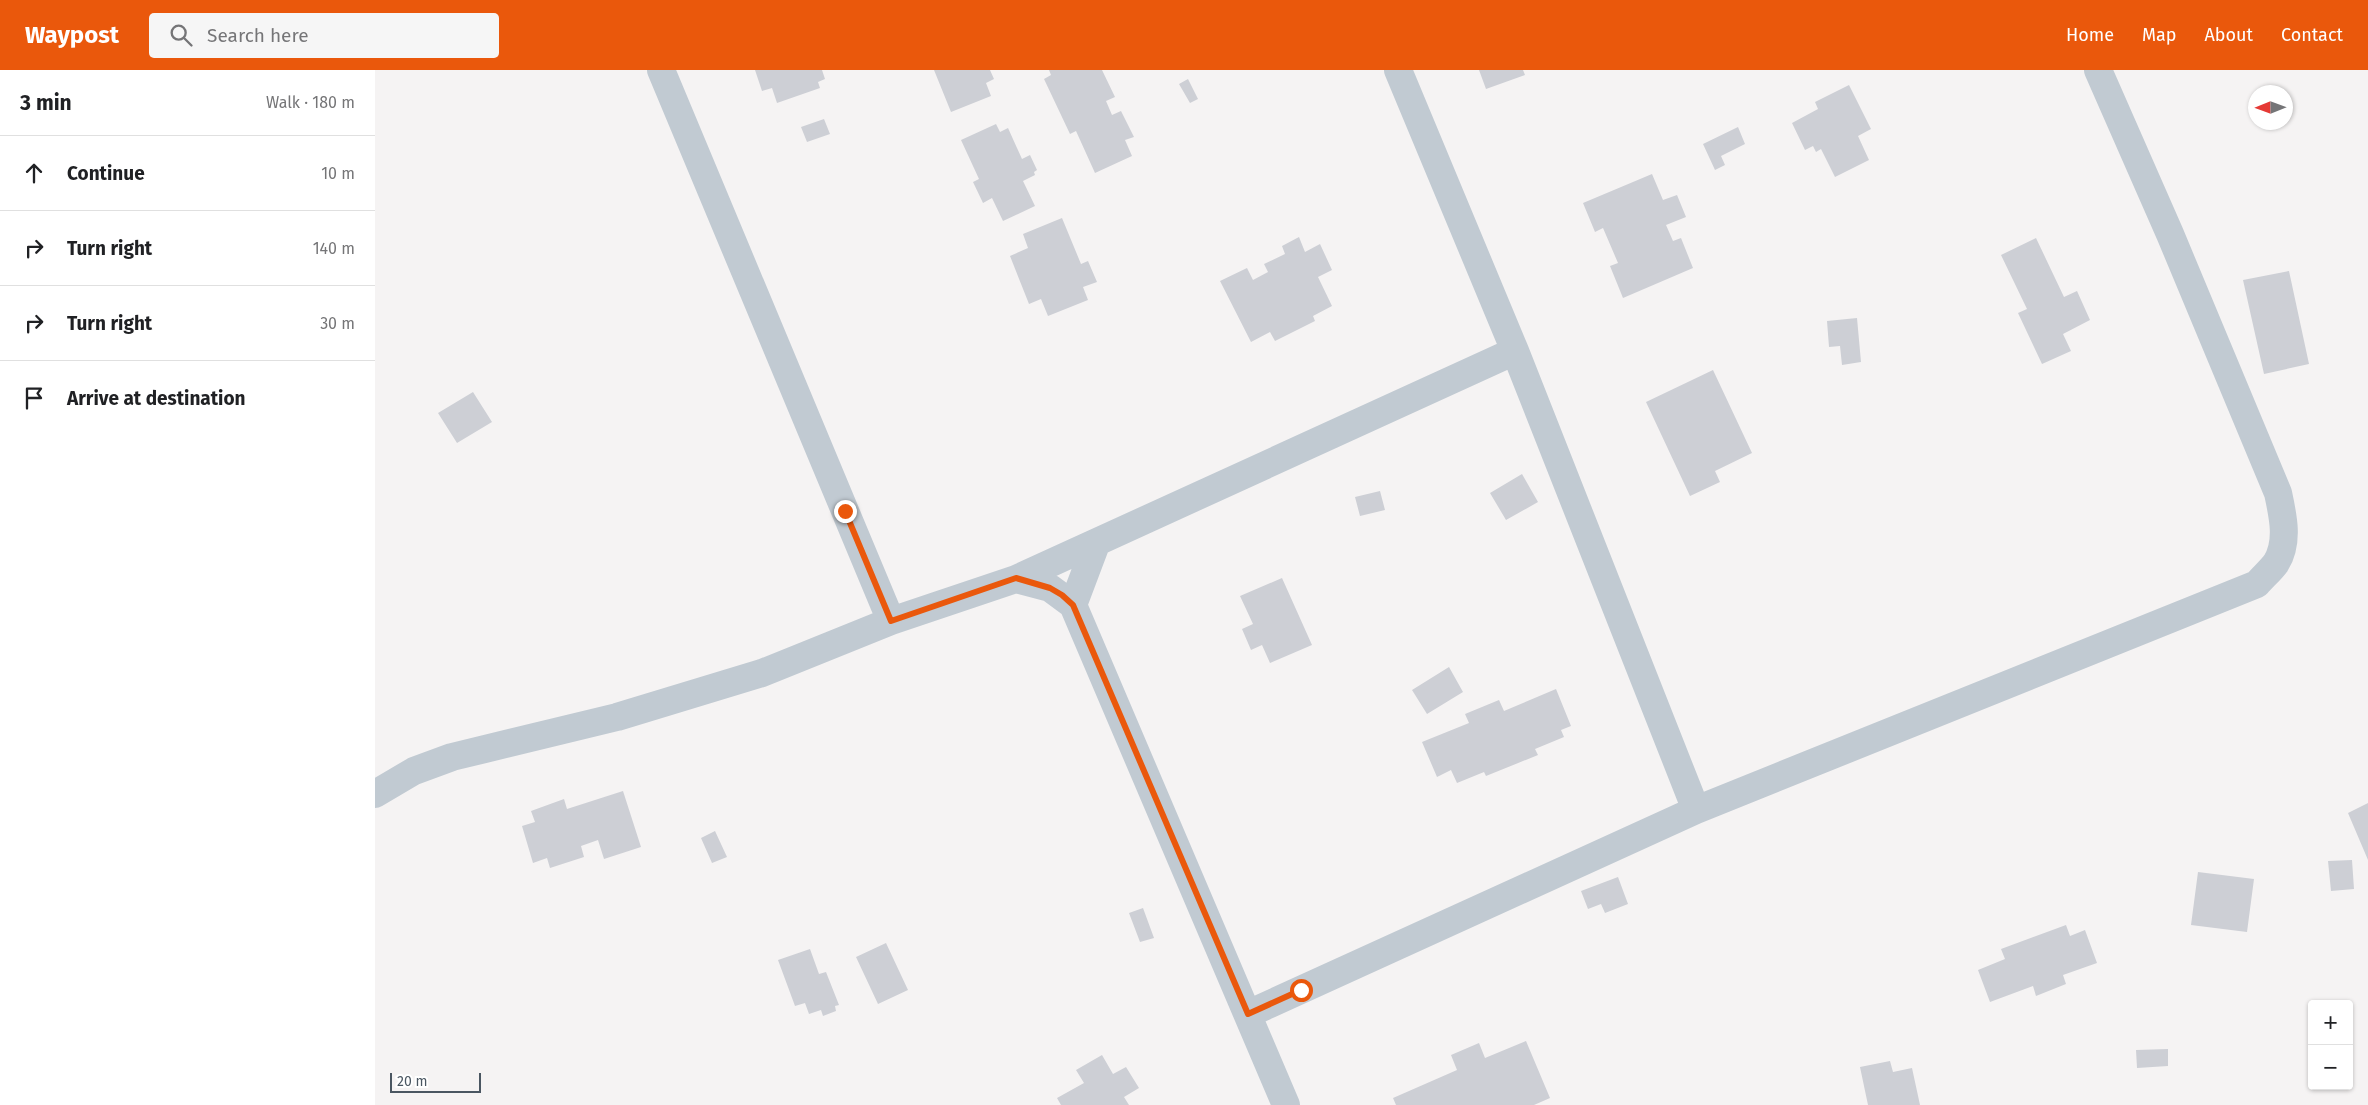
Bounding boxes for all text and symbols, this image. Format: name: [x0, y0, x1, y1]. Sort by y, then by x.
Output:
search box: [149, 13, 499, 58]
text: Waypost: [25, 21, 119, 49]
icon: search: [167, 21, 195, 49]
text: Search here: [207, 24, 309, 47]
text: Home: [2066, 24, 2114, 46]
text: Map: [2142, 24, 2176, 46]
text: About: [2204, 24, 2253, 46]
text: Contact: [2281, 24, 2343, 46]
north arrow: [2248, 85, 2293, 130]
text: 3 min: [20, 90, 72, 116]
text: Walk · 180 m: [266, 93, 355, 112]
icon: ahead: [20, 159, 48, 187]
text: Continue: [67, 162, 145, 185]
text: 10 m: [321, 164, 355, 183]
icon: right: [20, 234, 48, 262]
text: Turn right: [67, 237, 152, 260]
text: 140 m: [313, 239, 355, 258]
icon: right: [20, 309, 48, 337]
text: Turn right: [67, 312, 152, 335]
text: 30 m: [320, 314, 355, 333]
icon: arrive: [20, 384, 48, 412]
text: Arrive at destination: [67, 387, 246, 410]
route end: [834, 500, 857, 523]
route start: [1290, 979, 1313, 1002]
map controls: [2308, 1000, 2353, 1090]
button: +: [2308, 1000, 2353, 1045]
button: −: [2308, 1045, 2353, 1090]
scale bar: [390, 1070, 481, 1093]
text: 20 m: [397, 1073, 427, 1090]

